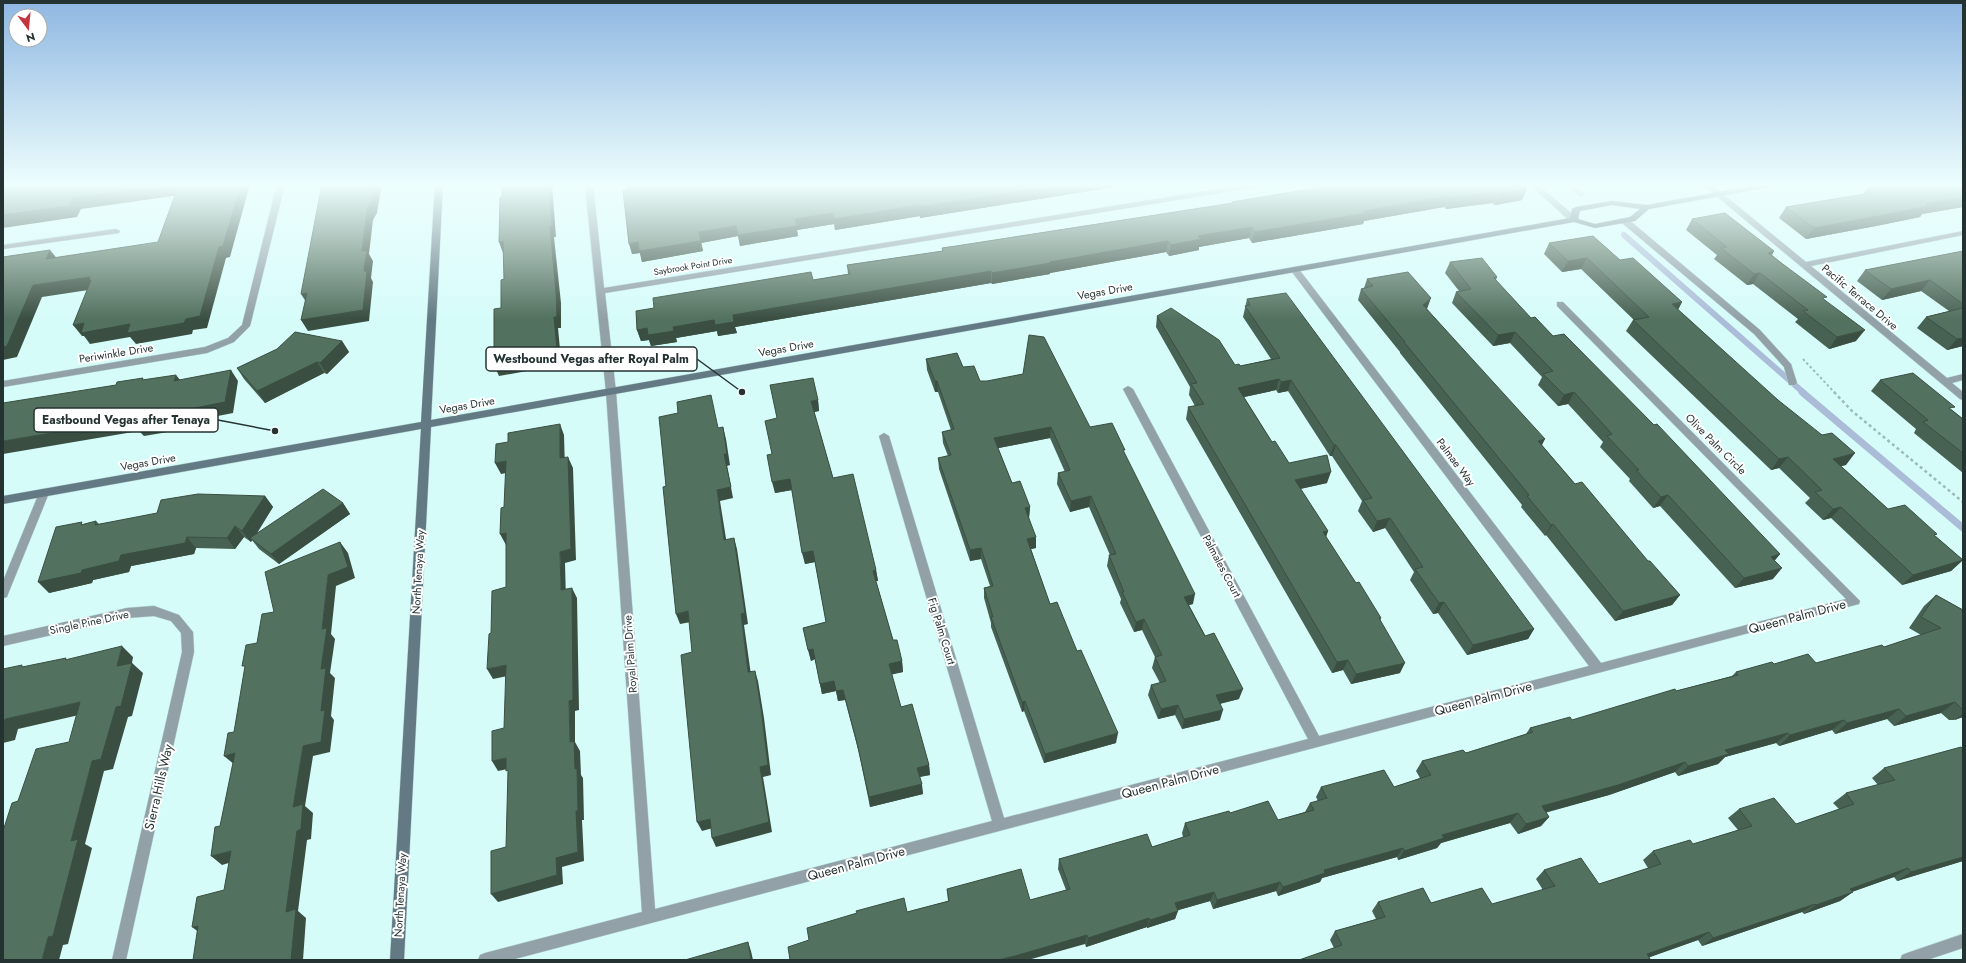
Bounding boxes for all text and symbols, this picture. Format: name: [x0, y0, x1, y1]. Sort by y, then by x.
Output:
north arrow: [8, 8, 48, 48]
text: N: [24, 29, 37, 47]
street label: Saybrook Point Drive: [653, 253, 733, 278]
street label: Pacific Terrace Drive: [1819, 260, 1902, 334]
street label: Vegas Drive: [1076, 278, 1134, 304]
street label: Vegas Drive: [757, 335, 815, 361]
street label: Periwinkle Drive: [78, 339, 155, 367]
callout: Westbound Vegas after Royal Palm: [486, 347, 697, 371]
text: Westbound Vegas after Royal Palm: [493, 350, 689, 368]
street label: Vegas Drive: [438, 392, 496, 418]
callout: Eastbound Vegas after Tenaya: [34, 408, 218, 432]
street label: Olive Palm Circle: [1682, 410, 1750, 478]
text: Eastbound Vegas after Tenaya: [42, 411, 210, 429]
street label: Palmae Way: [1433, 435, 1479, 489]
street label: Vegas Drive: [119, 449, 177, 475]
street label: North Tenaya Way: [408, 529, 428, 614]
street label: Palmales Court: [1199, 532, 1245, 601]
street label: Queen Palm Drive: [1746, 594, 1848, 639]
street label: Fig Palm Court: [924, 596, 960, 667]
street label: Single Pine Drive: [48, 606, 130, 638]
street label: Royal Palm Drive: [619, 614, 641, 693]
street label: Queen Palm Drive: [1432, 676, 1534, 721]
street label: Sierra Hills Way: [139, 742, 178, 832]
street label: Queen Palm Drive: [1119, 759, 1221, 804]
street label: Queen Palm Drive: [805, 841, 907, 886]
street label: North Tenaya Way: [390, 852, 410, 937]

